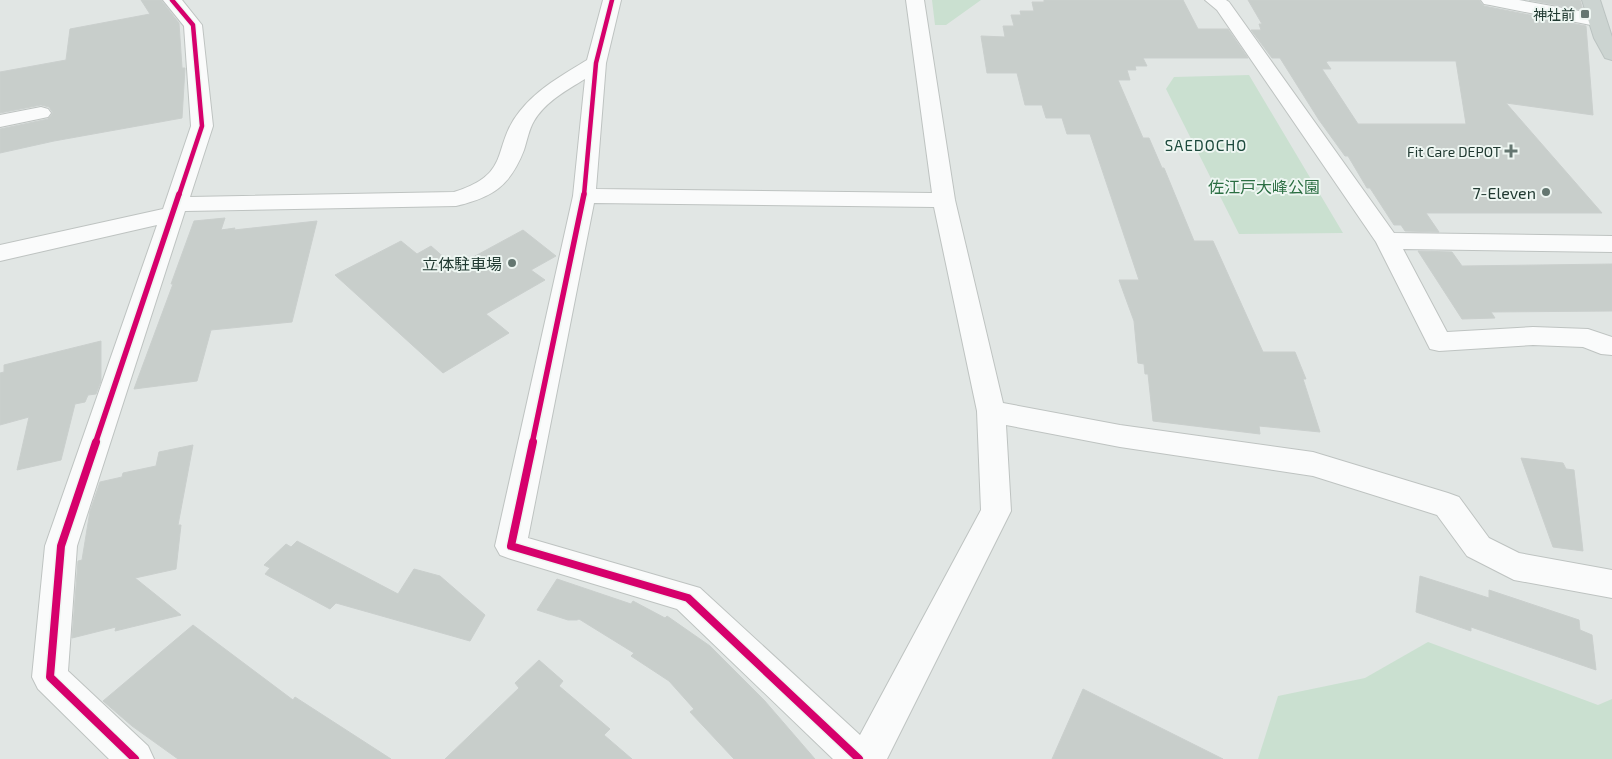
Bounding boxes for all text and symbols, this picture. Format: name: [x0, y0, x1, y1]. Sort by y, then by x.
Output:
place label: 神社前: [1533, 6, 1575, 23]
marker: 神社前: [1579, 8, 1591, 20]
district label: SAEDOCHO: [1165, 136, 1247, 154]
place label: Fit Care DEPOT: [1407, 143, 1501, 160]
marker: Fit Care DEPOT: [1505, 145, 1517, 157]
park label: 佐江戸大峰公園: [1208, 177, 1320, 196]
place label: 7-Eleven: [1472, 183, 1536, 202]
marker: 7-Eleven: [1540, 186, 1552, 198]
place label: 立体駐車場: [422, 254, 502, 273]
marker: 立体駐車場: [506, 257, 518, 269]

